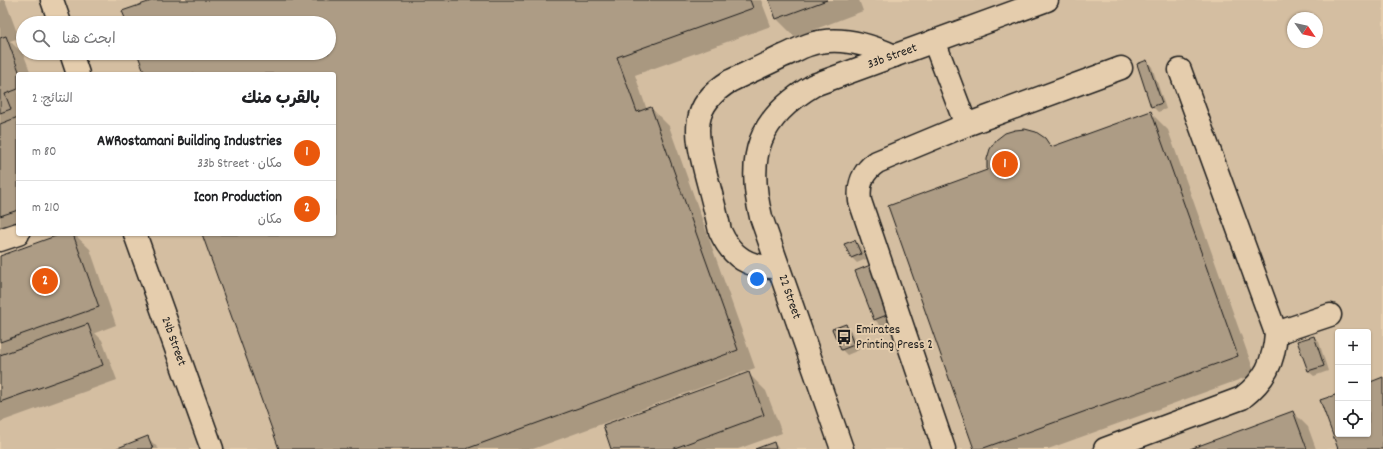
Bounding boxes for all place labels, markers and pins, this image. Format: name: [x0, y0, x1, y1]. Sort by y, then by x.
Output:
pin: 1: [992, 149, 1018, 179]
pin: 2: [32, 266, 58, 296]
place label: Emirates Printing Press 2: [856, 321, 933, 355]
bus stop icon: Emirates Printing Press 2: [835, 328, 853, 346]

